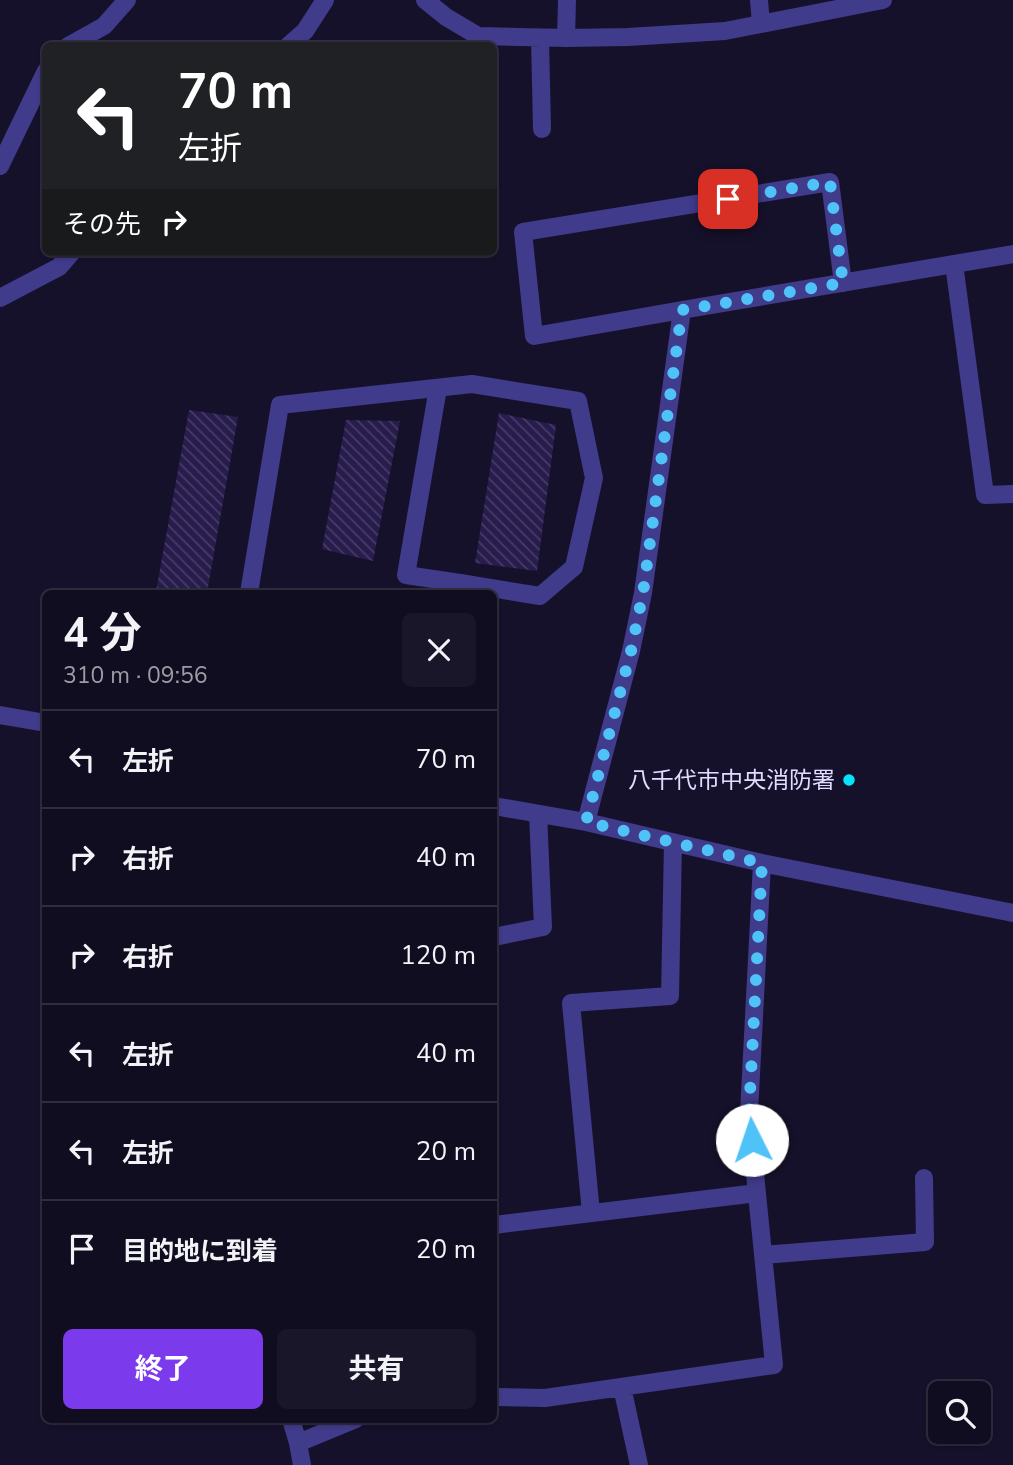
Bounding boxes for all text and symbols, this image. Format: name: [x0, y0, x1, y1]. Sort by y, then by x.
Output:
text: 70 m: [178, 58, 293, 125]
icon: left: [63, 70, 154, 161]
text: 左折: [178, 127, 242, 170]
pin: [698, 169, 758, 229]
icon: arrive: [709, 180, 747, 218]
icon: right: [155, 203, 193, 241]
text: その先: [63, 207, 141, 242]
text: 4 分: [63, 605, 142, 662]
button: close: [402, 613, 476, 687]
text: 310 m · 09:56: [63, 660, 208, 691]
icon: left: [63, 740, 101, 778]
text: 70 m: [416, 742, 476, 777]
text: 左折: [122, 744, 174, 779]
place label: 八千代市中央消防署: [628, 765, 835, 796]
marker: 八千代市中央消防署: [841, 772, 857, 788]
icon: right: [63, 838, 101, 876]
text: 40 m: [416, 840, 476, 875]
text: 右折: [122, 842, 174, 877]
icon: right: [63, 936, 101, 974]
text: 120 m: [400, 938, 476, 973]
text: 右折: [122, 940, 174, 975]
icon: left: [63, 1034, 101, 1072]
text: 40 m: [416, 1036, 476, 1071]
text: 左折: [122, 1038, 174, 1073]
position arrow: [715, 1103, 789, 1177]
icon: left: [63, 1132, 101, 1170]
text: 20 m: [416, 1134, 476, 1169]
text: 左折: [122, 1136, 174, 1171]
icon: arrive: [63, 1230, 101, 1268]
text: 20 m: [416, 1232, 476, 1267]
text: 目的地に到着: [122, 1234, 278, 1269]
button: 終了: [63, 1329, 263, 1409]
button: 共有: [277, 1329, 476, 1409]
map controls: [928, 1381, 991, 1444]
button: search: [928, 1381, 991, 1444]

